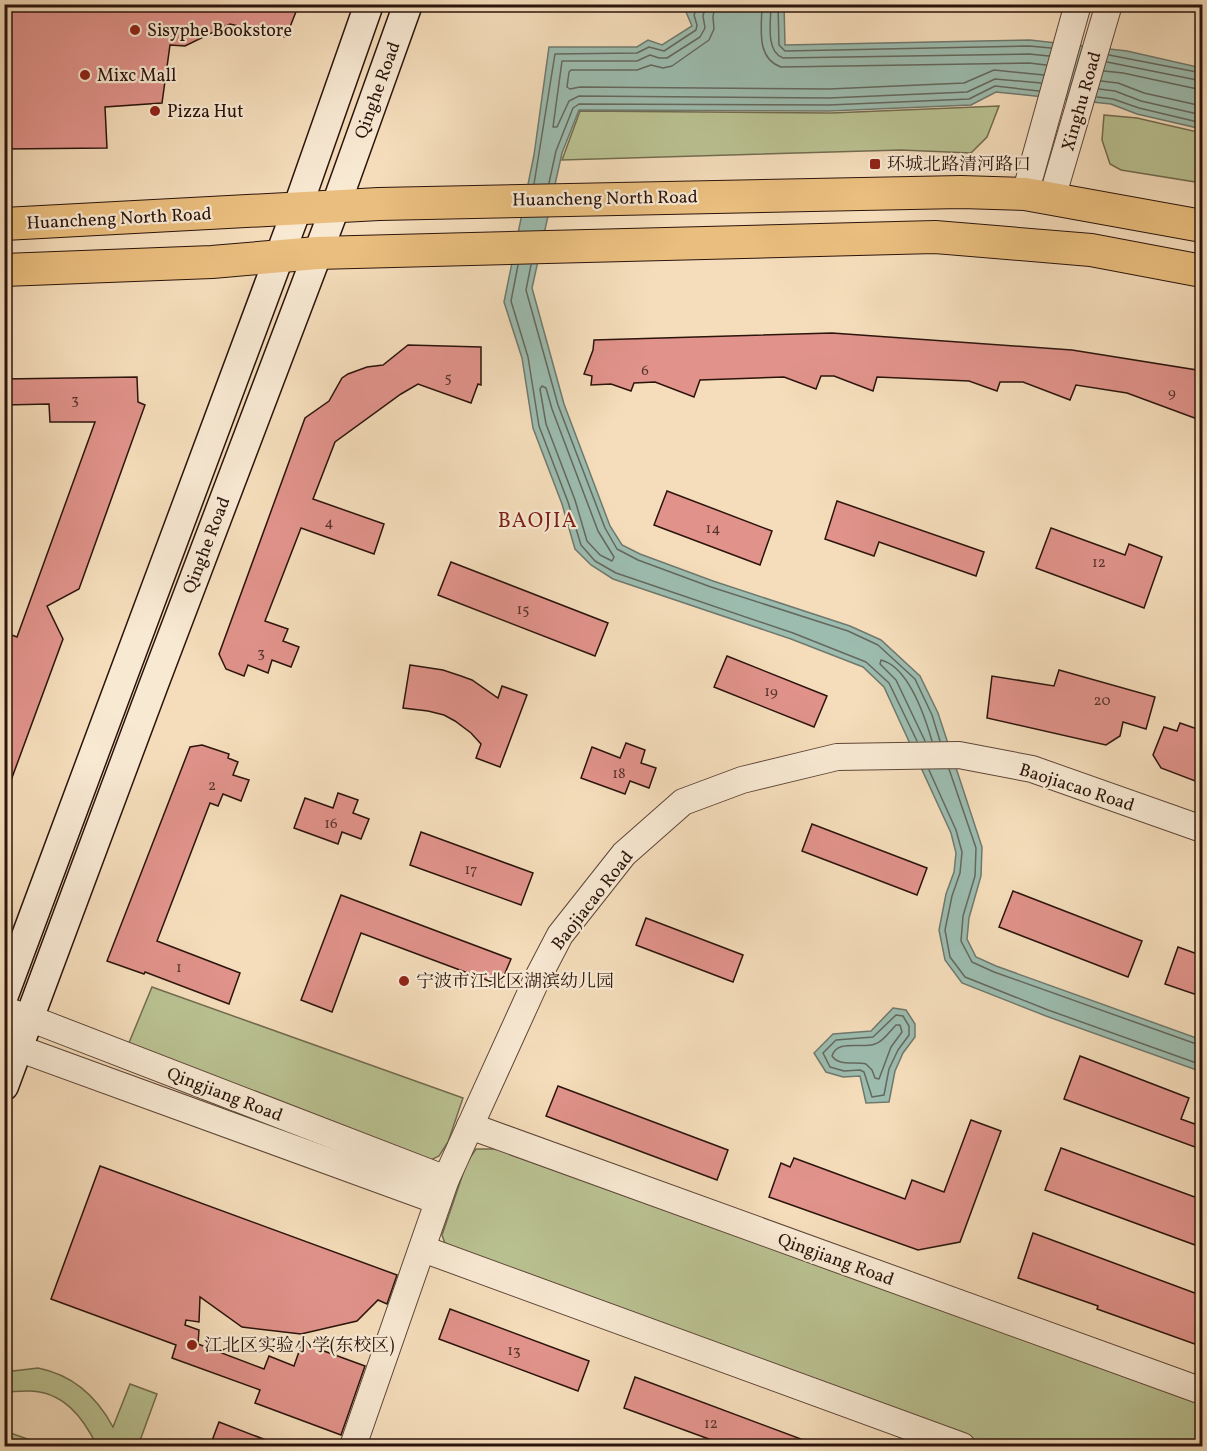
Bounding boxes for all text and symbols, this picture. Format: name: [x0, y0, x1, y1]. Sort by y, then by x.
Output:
place label: Sisyphe Bookstore: [147, 19, 292, 44]
marker: Sisyphe Bookstore: [128, 23, 142, 37]
street label: Qinghe Road: [349, 38, 408, 143]
street label: Xinghu Road: [1056, 49, 1109, 154]
place label: Mixc Mall: [97, 64, 176, 89]
marker: Mixc Mall: [78, 68, 92, 82]
place label: Pizza Hut: [167, 100, 244, 125]
marker: Pizza Hut: [148, 104, 162, 118]
place label: 环城北路清河路口: [887, 153, 1031, 178]
marker: 环城北路清河路口: [868, 157, 882, 171]
street label: Huancheng North Road: [512, 185, 698, 214]
street label: Huancheng North Road: [26, 202, 212, 237]
house number: 6: [641, 361, 649, 382]
house number: 5: [444, 368, 452, 389]
house number: 9: [1168, 383, 1176, 404]
house number: 3: [71, 390, 79, 411]
street label: Qinghe Road: [177, 493, 237, 598]
district label: BAOJIA: [498, 507, 578, 536]
house number: 4: [325, 513, 334, 534]
house number: 14: [706, 519, 720, 540]
house number: 12: [1092, 553, 1106, 574]
house number: 15: [516, 600, 530, 621]
house number: 3: [257, 643, 265, 664]
house number: 19: [764, 682, 778, 703]
house number: 20: [1094, 691, 1110, 712]
street label: Baojiacao Road: [1016, 758, 1137, 819]
house number: 18: [612, 764, 626, 785]
house number: 2: [208, 776, 216, 797]
house number: 16: [324, 814, 338, 835]
street label: Baojiacao Road: [546, 846, 640, 956]
house number: 17: [464, 860, 478, 881]
house number: 1: [176, 958, 182, 979]
place label: 宁波市江北区湖滨幼儿园: [416, 970, 614, 995]
marker: 宁波市江北区湖滨幼儿园: [397, 974, 411, 988]
street label: Qingjiang Road: [163, 1062, 286, 1129]
street label: Qingjiang Road: [774, 1228, 897, 1293]
place label: 江北区实验小学(东校区): [204, 1334, 394, 1359]
marker: 江北区实验小学(东校区): [185, 1338, 199, 1352]
house number: 13: [507, 1341, 521, 1362]
house number: 12: [704, 1414, 718, 1435]

